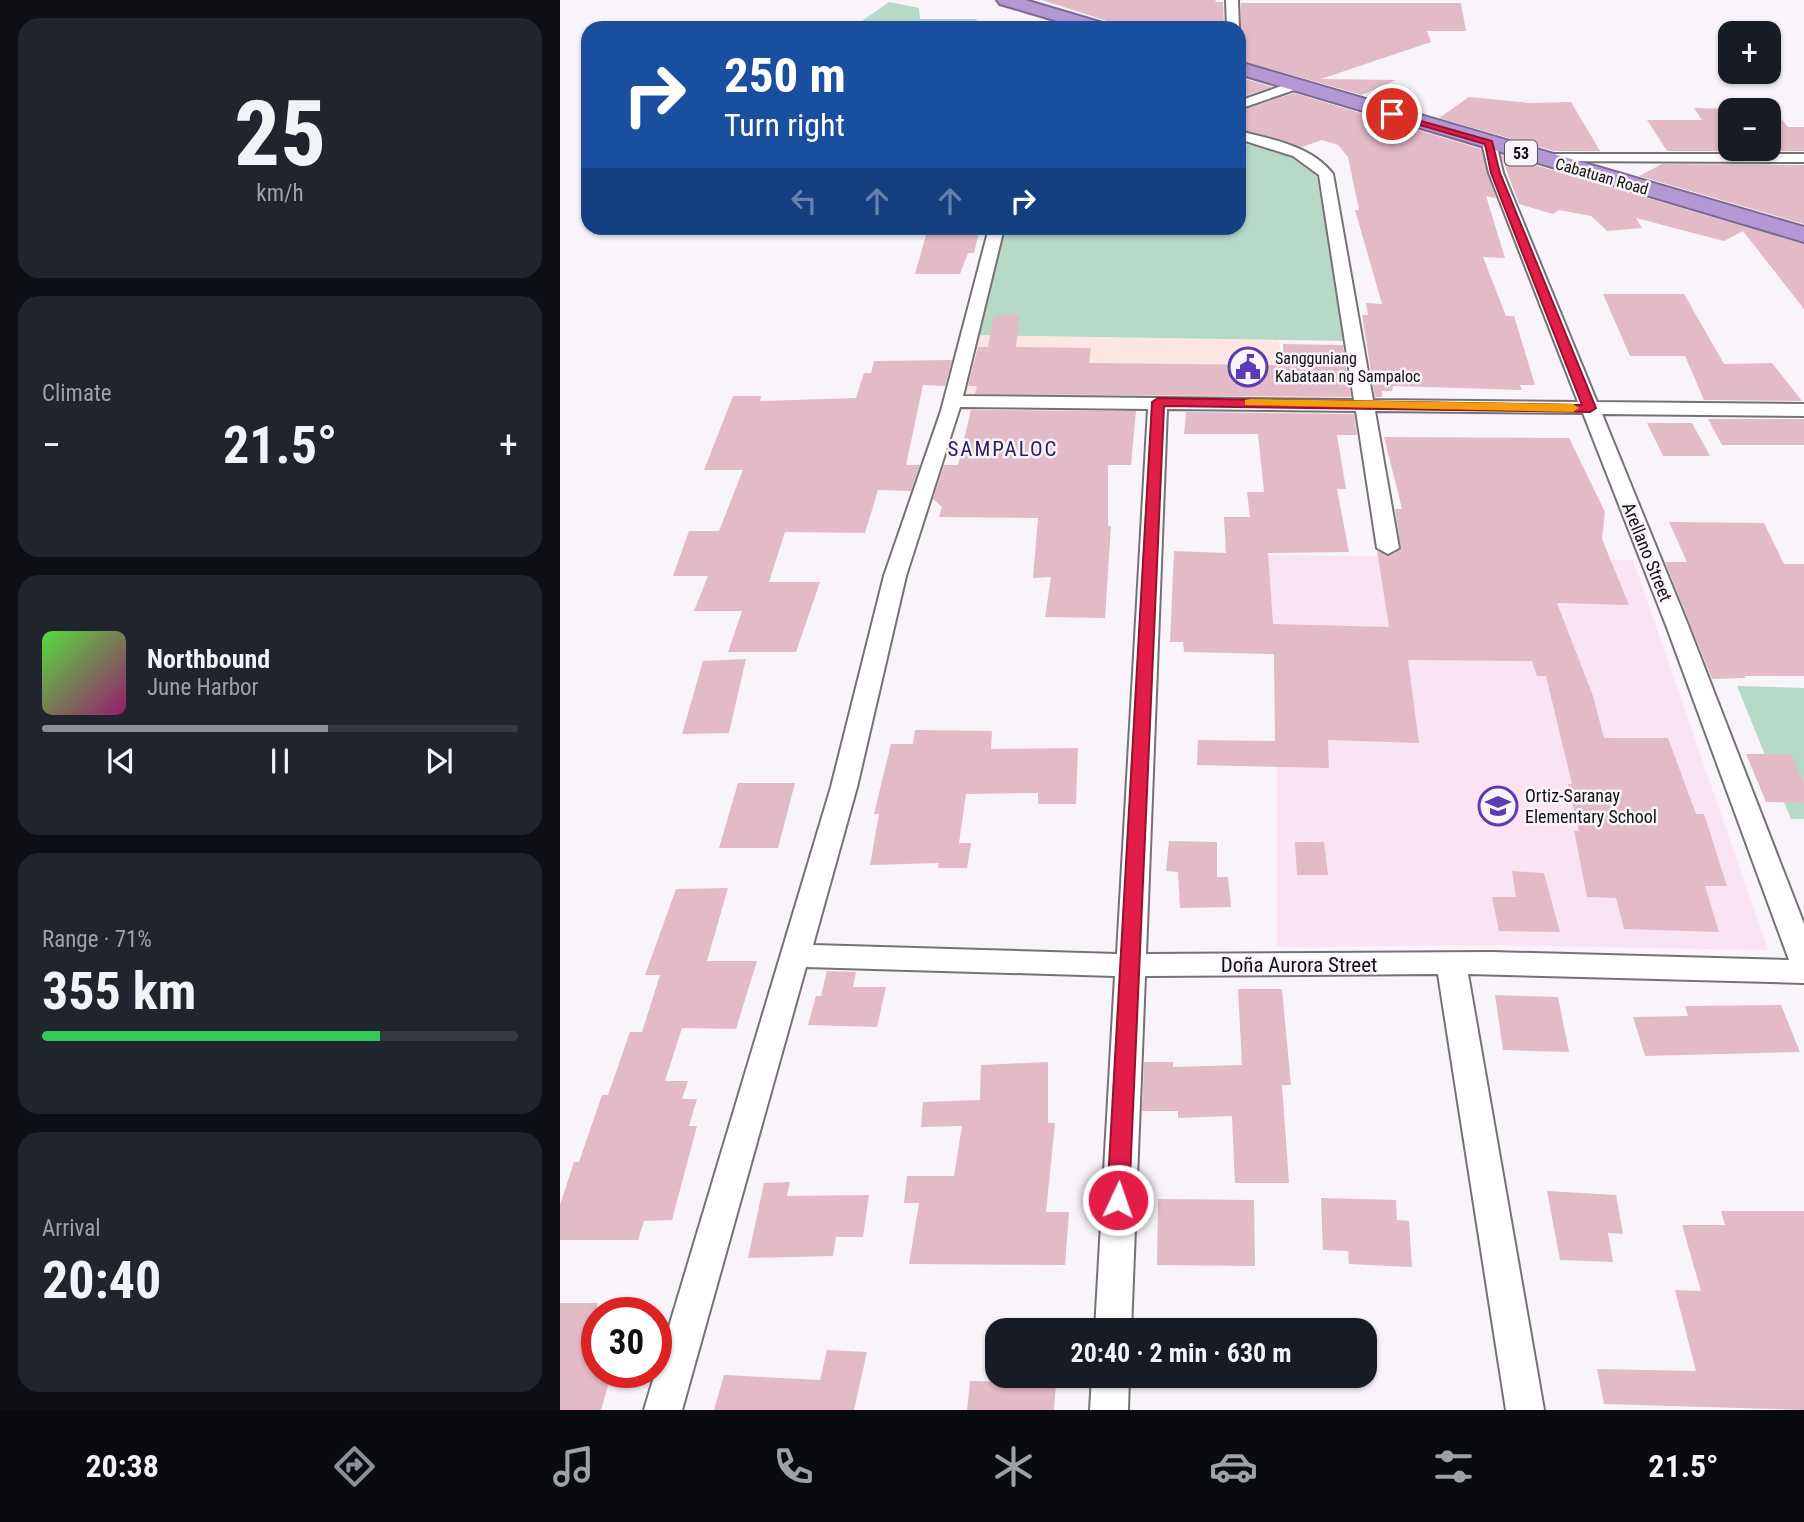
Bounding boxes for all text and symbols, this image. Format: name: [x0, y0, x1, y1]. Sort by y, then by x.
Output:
map controls: [1718, 21, 1781, 161]
button: +: [1718, 21, 1781, 84]
text: 250 m: [724, 47, 846, 104]
icon: right: [609, 49, 700, 140]
text: 25: [234, 81, 326, 187]
pin: [1362, 84, 1422, 144]
icon: arrive: [1373, 95, 1411, 133]
button: −: [1718, 98, 1781, 161]
text: Turn right: [724, 106, 845, 144]
road number: 53: [1505, 140, 1537, 166]
street label: Cabatuan Road: [1553, 154, 1651, 199]
text: km/h: [256, 180, 304, 207]
icon: left: [785, 182, 823, 220]
icon: ahead: [858, 182, 896, 220]
icon: ahead: [931, 182, 969, 220]
icon: right: [1004, 182, 1042, 220]
public building icon: Sangguniang Kabataan ng Sampaloc: [1227, 346, 1269, 388]
place label: Sangguniang Kabataan ng Sampaloc: [1275, 349, 1420, 386]
text: Climate: [42, 380, 112, 407]
text: 21.5°: [223, 415, 337, 476]
text: −: [42, 423, 61, 467]
text: +: [499, 423, 518, 467]
district label: SAMPALOC: [947, 437, 1059, 461]
street label: Arellano Street: [1618, 499, 1677, 604]
text: Northbound: [147, 644, 270, 674]
text: June Harbor: [147, 674, 259, 701]
icon: previous: [102, 742, 140, 780]
icon: pause: [261, 742, 299, 780]
icon: next: [420, 742, 458, 780]
school or university icon: Ortiz-Saranay Elementary School: [1477, 785, 1519, 827]
place label: Ortiz-Saranay Elementary School: [1525, 785, 1657, 827]
text: Range · 71%: [42, 926, 152, 953]
street label: Doña Aurora Street: [1221, 953, 1377, 977]
text: 355 km: [42, 961, 196, 1022]
position arrow: [1081, 1163, 1155, 1237]
text: Arrival: [42, 1215, 101, 1242]
text: 20:40: [42, 1250, 161, 1311]
speed limit sign: 30: [581, 1297, 672, 1388]
text: 20:40 · 2 min · 630 m: [1071, 1338, 1291, 1368]
icon: directions: [330, 1442, 379, 1491]
icon: music: [549, 1442, 598, 1491]
icon: phone: [769, 1442, 818, 1491]
icon: climate: [989, 1442, 1038, 1491]
icon: car: [1209, 1442, 1258, 1491]
icon: filters: [1429, 1442, 1478, 1491]
text: 20:38: [85, 1447, 159, 1485]
text: 21.5°: [1648, 1447, 1719, 1485]

